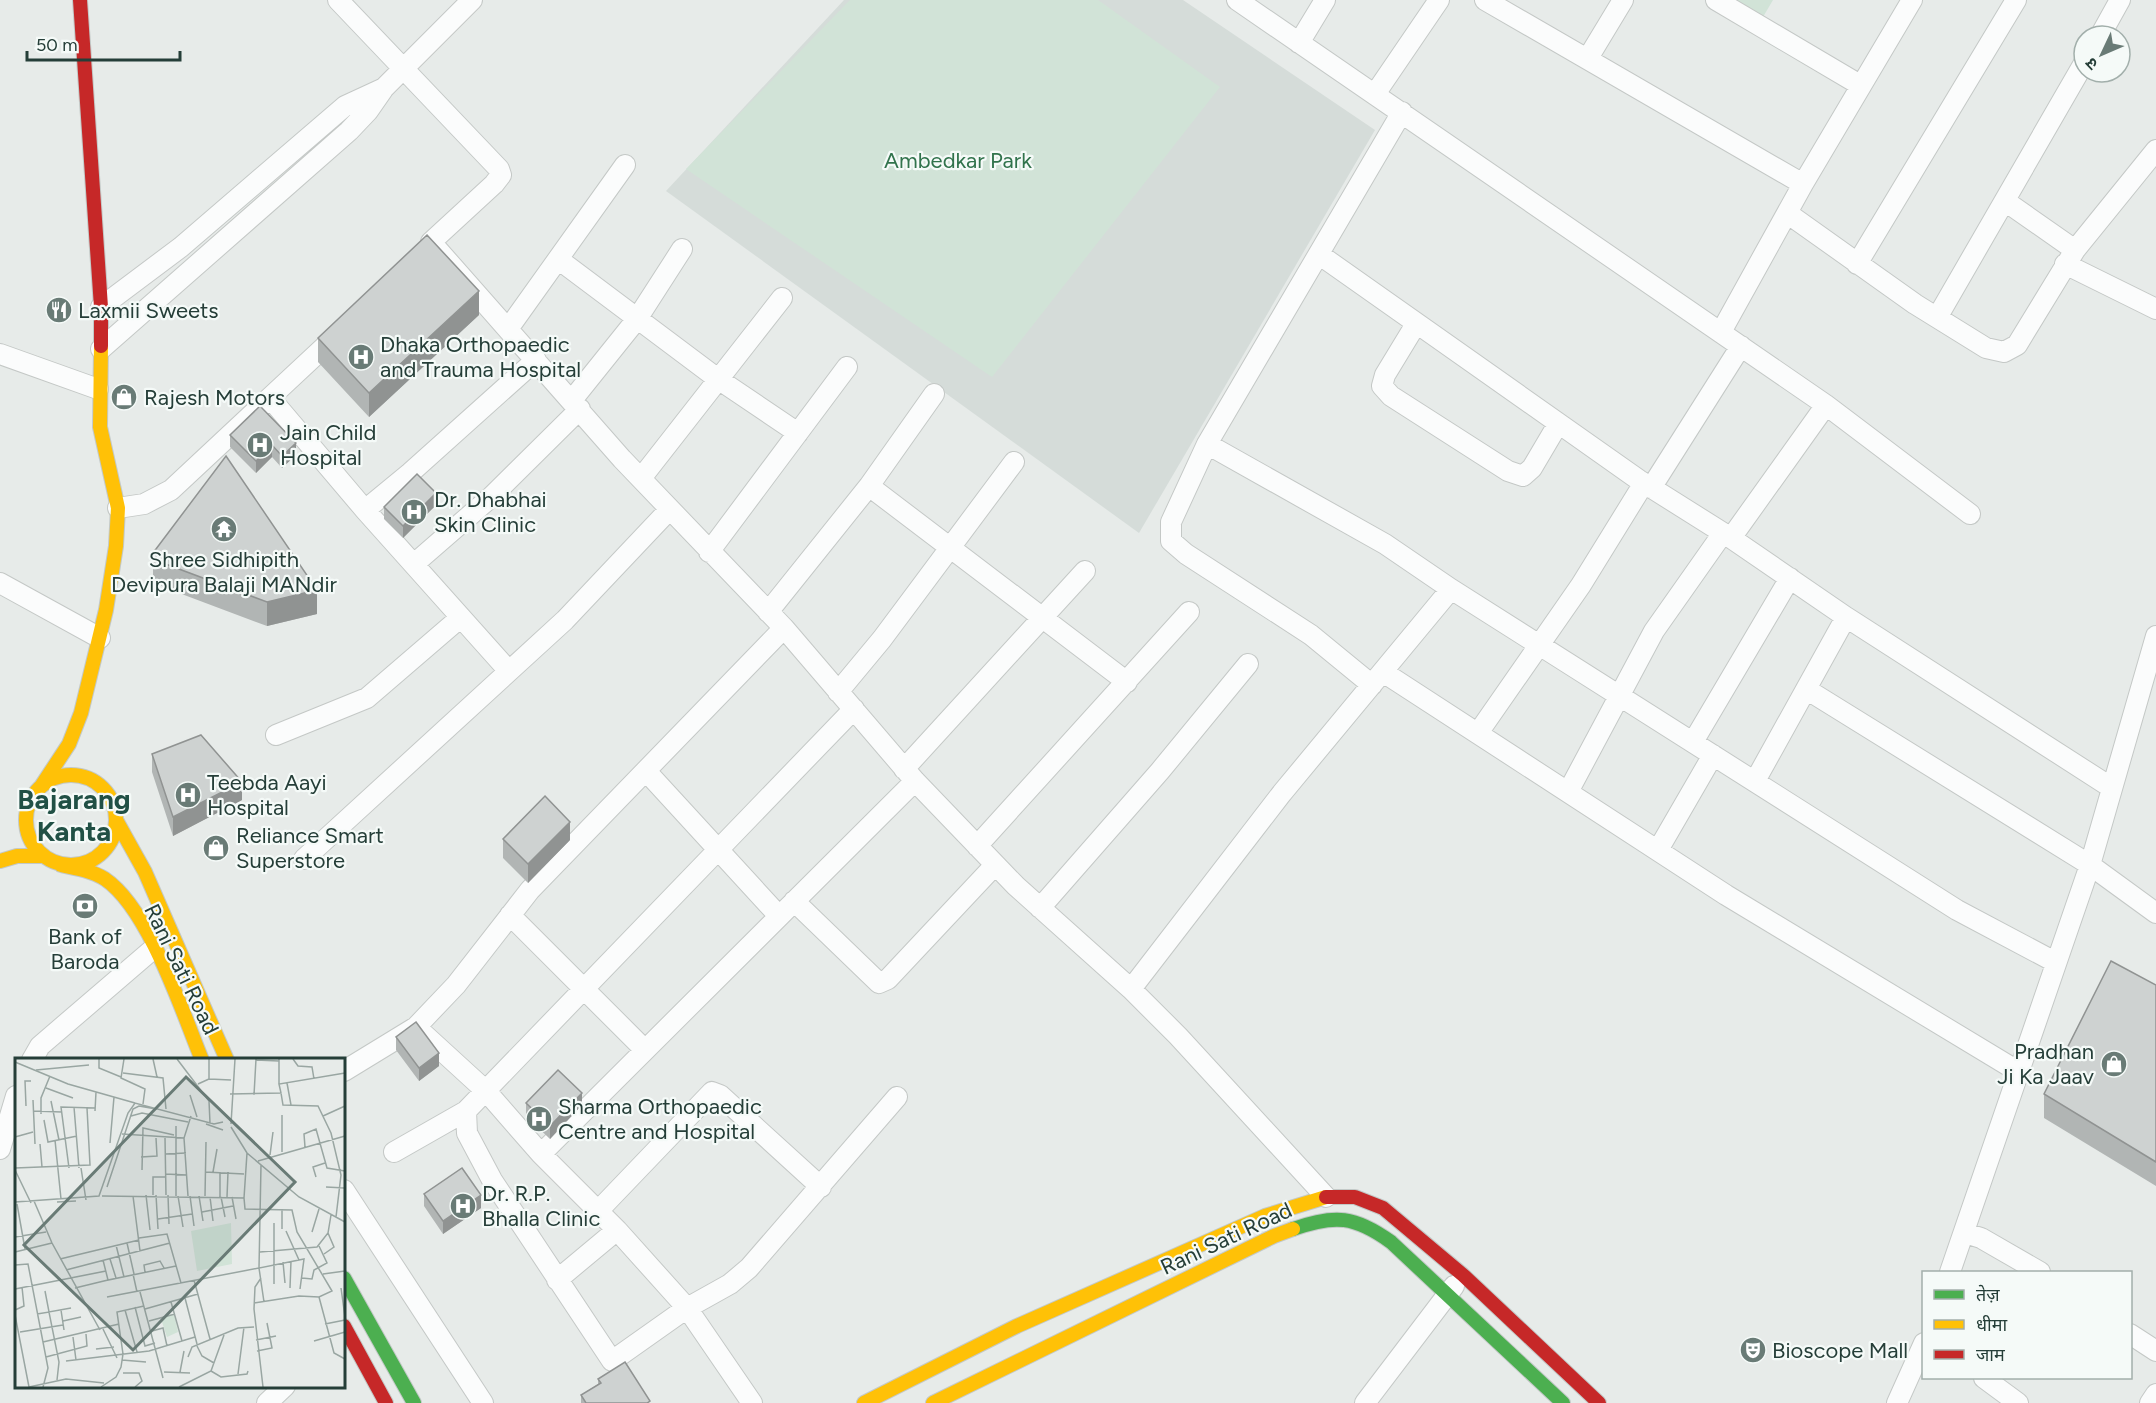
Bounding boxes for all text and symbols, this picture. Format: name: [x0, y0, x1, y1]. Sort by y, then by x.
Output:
scale bar: [27, 24, 180, 62]
north arrow: [2072, 24, 2132, 84]
text: 50 m: [36, 34, 78, 56]
text: उ: [2081, 54, 2102, 74]
park label: Ambedkar Park: [884, 147, 1032, 174]
restaurant icon: Laxmii Sweets: [44, 295, 74, 325]
place label: Laxmii Sweets: [78, 297, 219, 324]
place label: Dhaka Orthopaedic and Trauma Hospital: [380, 331, 581, 383]
hospital icon: Dhaka Orthopaedic and Trauma Hospital: [346, 342, 376, 372]
shop icon: Rajesh Motors: [109, 382, 139, 412]
place label: Rajesh Motors: [144, 384, 285, 411]
place label: Jain Child Hospital: [280, 419, 376, 471]
hospital icon: Jain Child Hospital: [245, 430, 275, 460]
place label: Dr. Dhabhai Skin Clinic: [434, 486, 547, 538]
hospital icon: Dr. Dhabhai Skin Clinic: [399, 497, 429, 527]
temple icon: Shree Sidhipith Devipura Balaji MANdir: [209, 514, 239, 544]
place label: Shree Sidhipith Devipura Balaji MANdir: [111, 546, 338, 598]
place label: Teebda Aayi Hospital: [207, 769, 327, 821]
hospital icon: Teebda Aayi Hospital: [173, 780, 203, 810]
district label: Bajarang Kanta: [17, 782, 131, 848]
place label: Reliance Smart Superstore: [236, 822, 384, 874]
shop icon: Reliance Smart Superstore: [201, 833, 231, 863]
bank icon: Bank of Baroda: [70, 891, 100, 921]
street label: Rani Sati Road: [138, 899, 225, 1039]
place label: Bank of Baroda: [48, 923, 123, 975]
place label: Pradhan Ji Ka Jaav: [1997, 1038, 2095, 1090]
shop icon: Pradhan Ji Ka Jaav: [2099, 1049, 2129, 1079]
inset map: [15, 1058, 345, 1388]
place label: Sharma Orthopaedic Centre and Hospital: [558, 1093, 762, 1145]
hospital icon: Sharma Orthopaedic Centre and Hospital: [524, 1104, 554, 1134]
place label: Dr. R.P. Bhalla Clinic: [482, 1180, 600, 1232]
hospital icon: Dr. R.P. Bhalla Clinic: [448, 1191, 478, 1221]
street label: Rani Sati Road: [1156, 1196, 1296, 1281]
legend: [1922, 1271, 2132, 1379]
text: तेज़: [1976, 1284, 2000, 1306]
text: धीमा: [1976, 1314, 2007, 1336]
theatre icon: Bioscope Mall: [1738, 1335, 1768, 1365]
place label: Bioscope Mall: [1772, 1337, 1908, 1364]
text: जाम: [1976, 1344, 2006, 1366]

